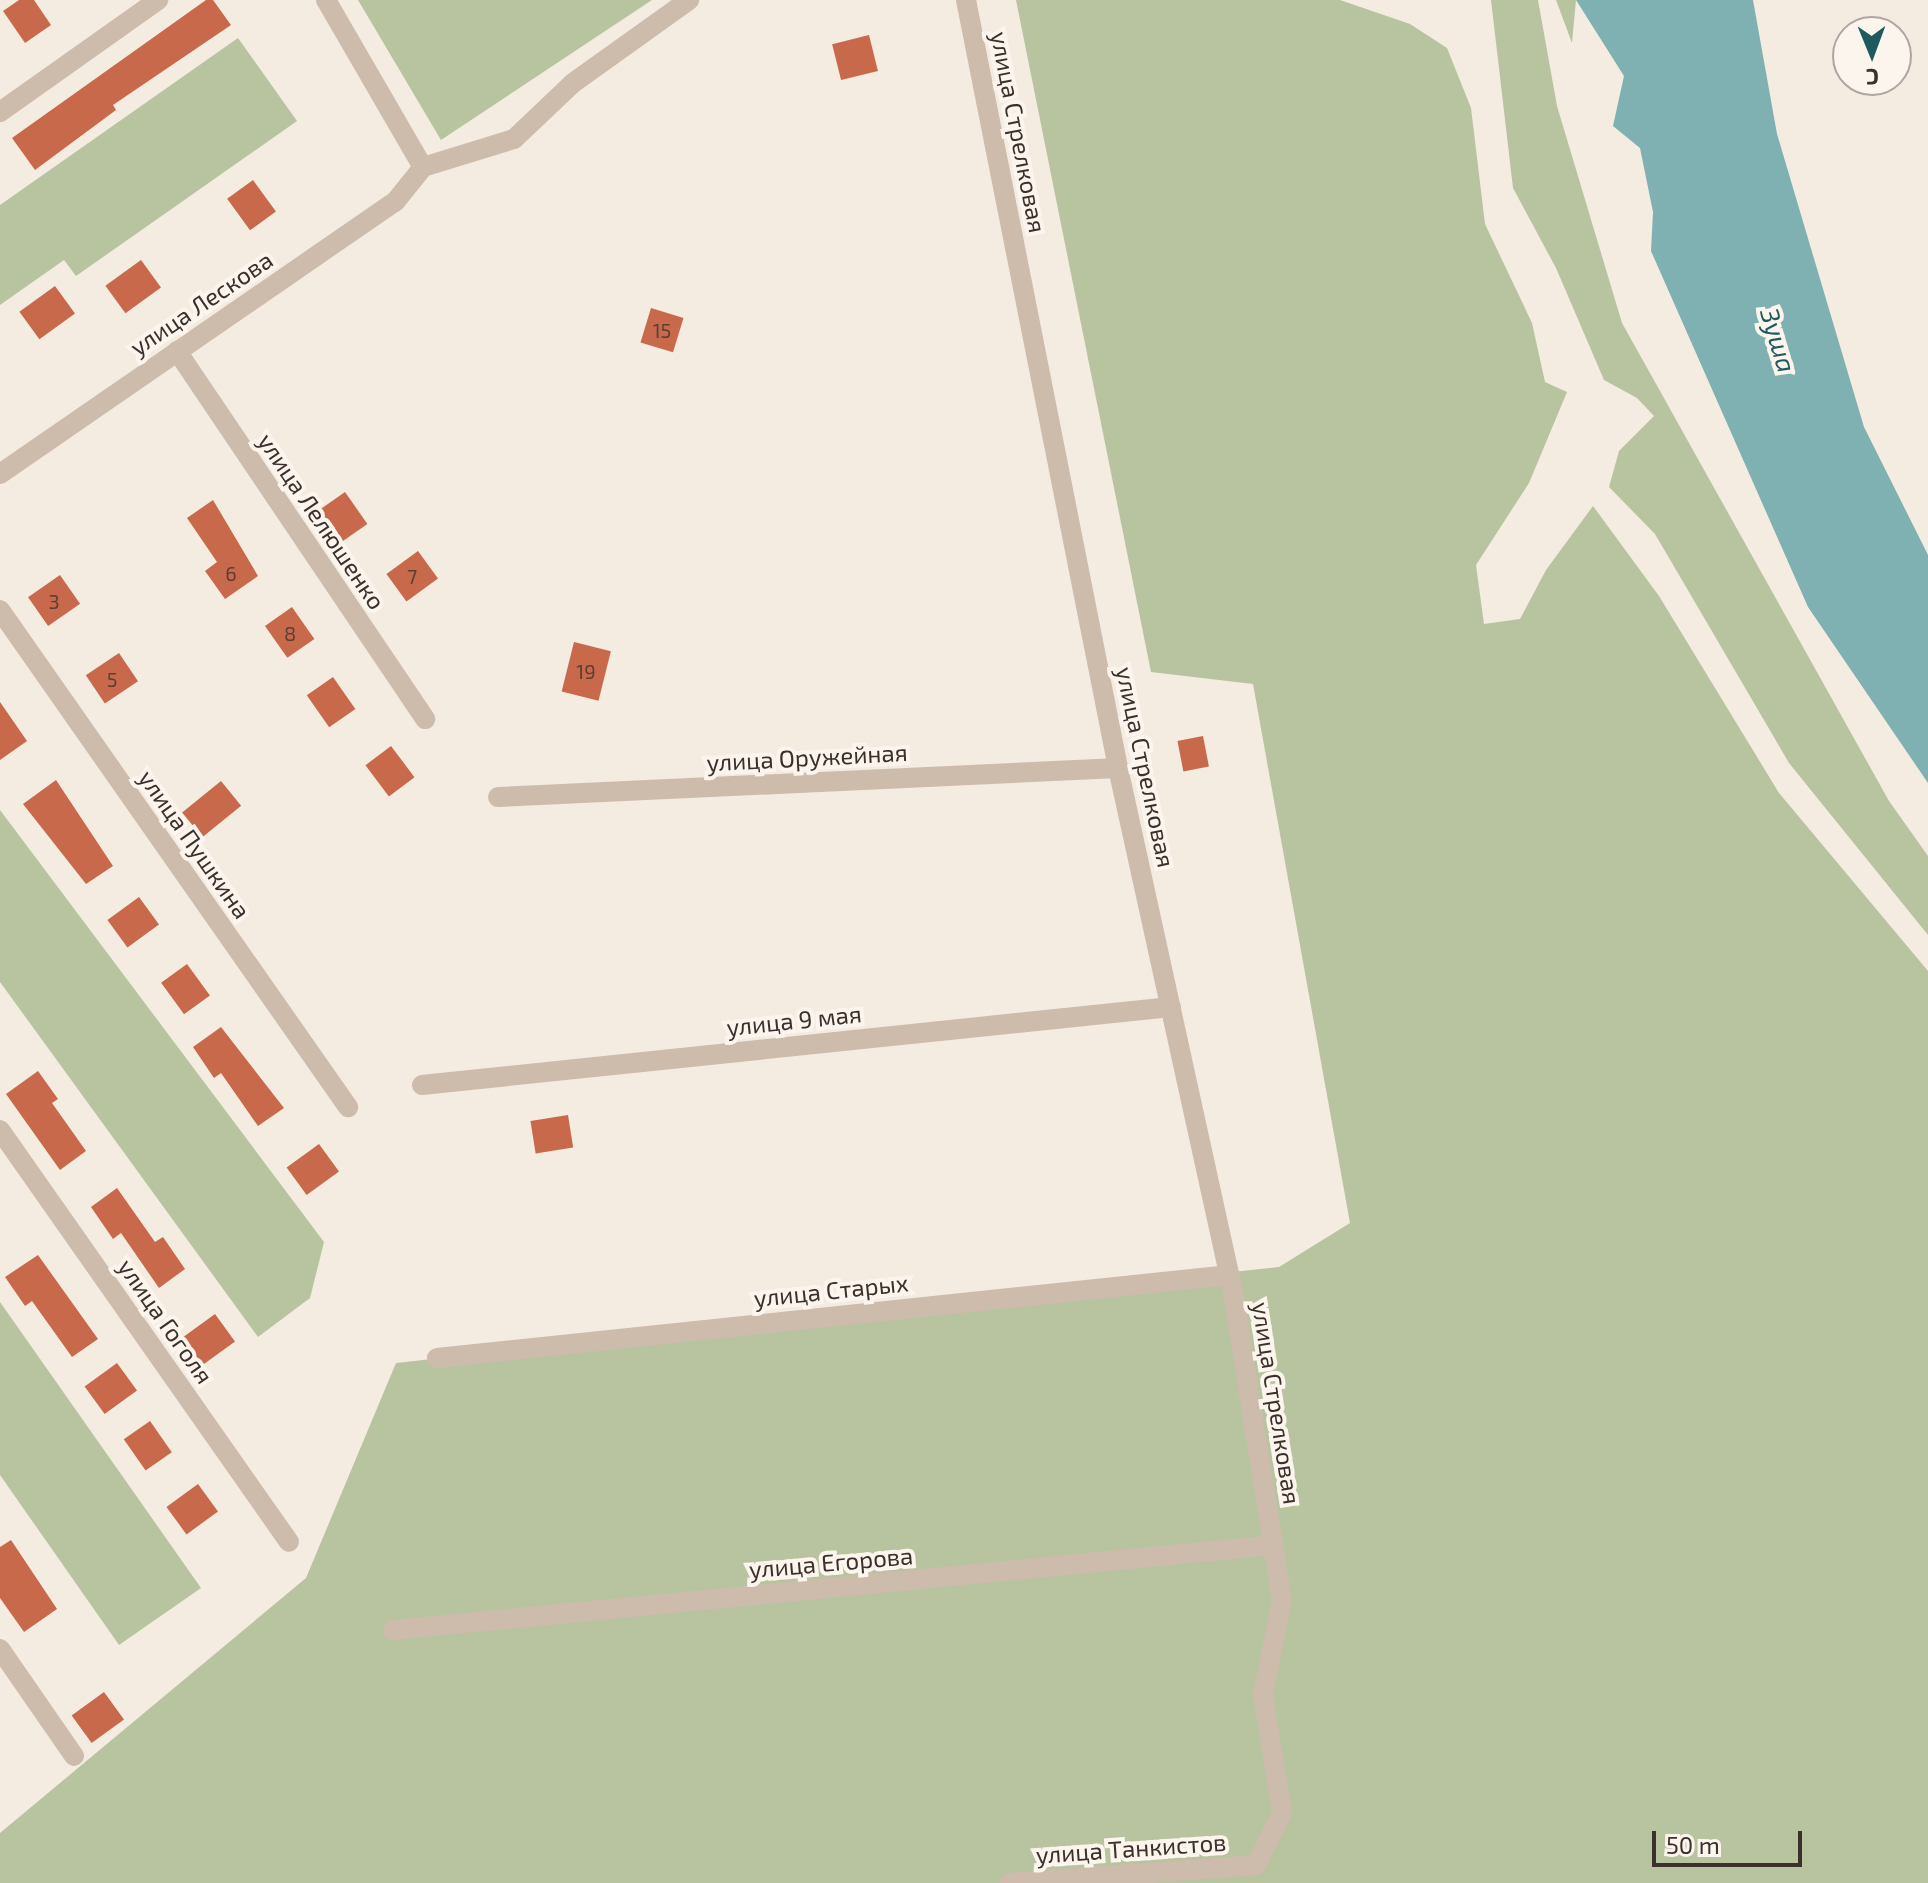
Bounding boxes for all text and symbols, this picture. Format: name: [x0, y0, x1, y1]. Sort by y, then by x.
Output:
north arrow: [1832, 16, 1912, 96]
street label: улица Стрелковая: [985, 29, 1053, 235]
text: С: [1866, 65, 1879, 91]
street label: улица Лескова: [124, 245, 278, 361]
water label: Зуша: [1755, 304, 1803, 376]
house number: 15: [653, 318, 671, 342]
street label: улица Лелюшенко: [252, 427, 392, 615]
house number: 6: [225, 561, 237, 585]
house number: 7: [407, 564, 417, 588]
house number: 3: [48, 589, 60, 613]
house number: 8: [284, 621, 296, 645]
house number: 19: [576, 659, 596, 683]
street label: улица Стрелковая: [1111, 664, 1181, 870]
house number: 5: [107, 667, 117, 691]
street label: улица Оружейная: [706, 737, 908, 777]
street label: улица Пушкина: [133, 764, 257, 924]
street label: улица 9 мая: [725, 999, 863, 1041]
street label: улица Гоголя: [112, 1253, 220, 1389]
street label: улица Старых: [752, 1268, 910, 1312]
street label: улица Стрелковая: [1247, 1300, 1307, 1506]
street label: улица Егорова: [748, 1540, 914, 1584]
scale bar: [1656, 1815, 1806, 1865]
street label: улица Танкистов: [1035, 1827, 1227, 1869]
text: 50 m: [1666, 1830, 1720, 1859]

